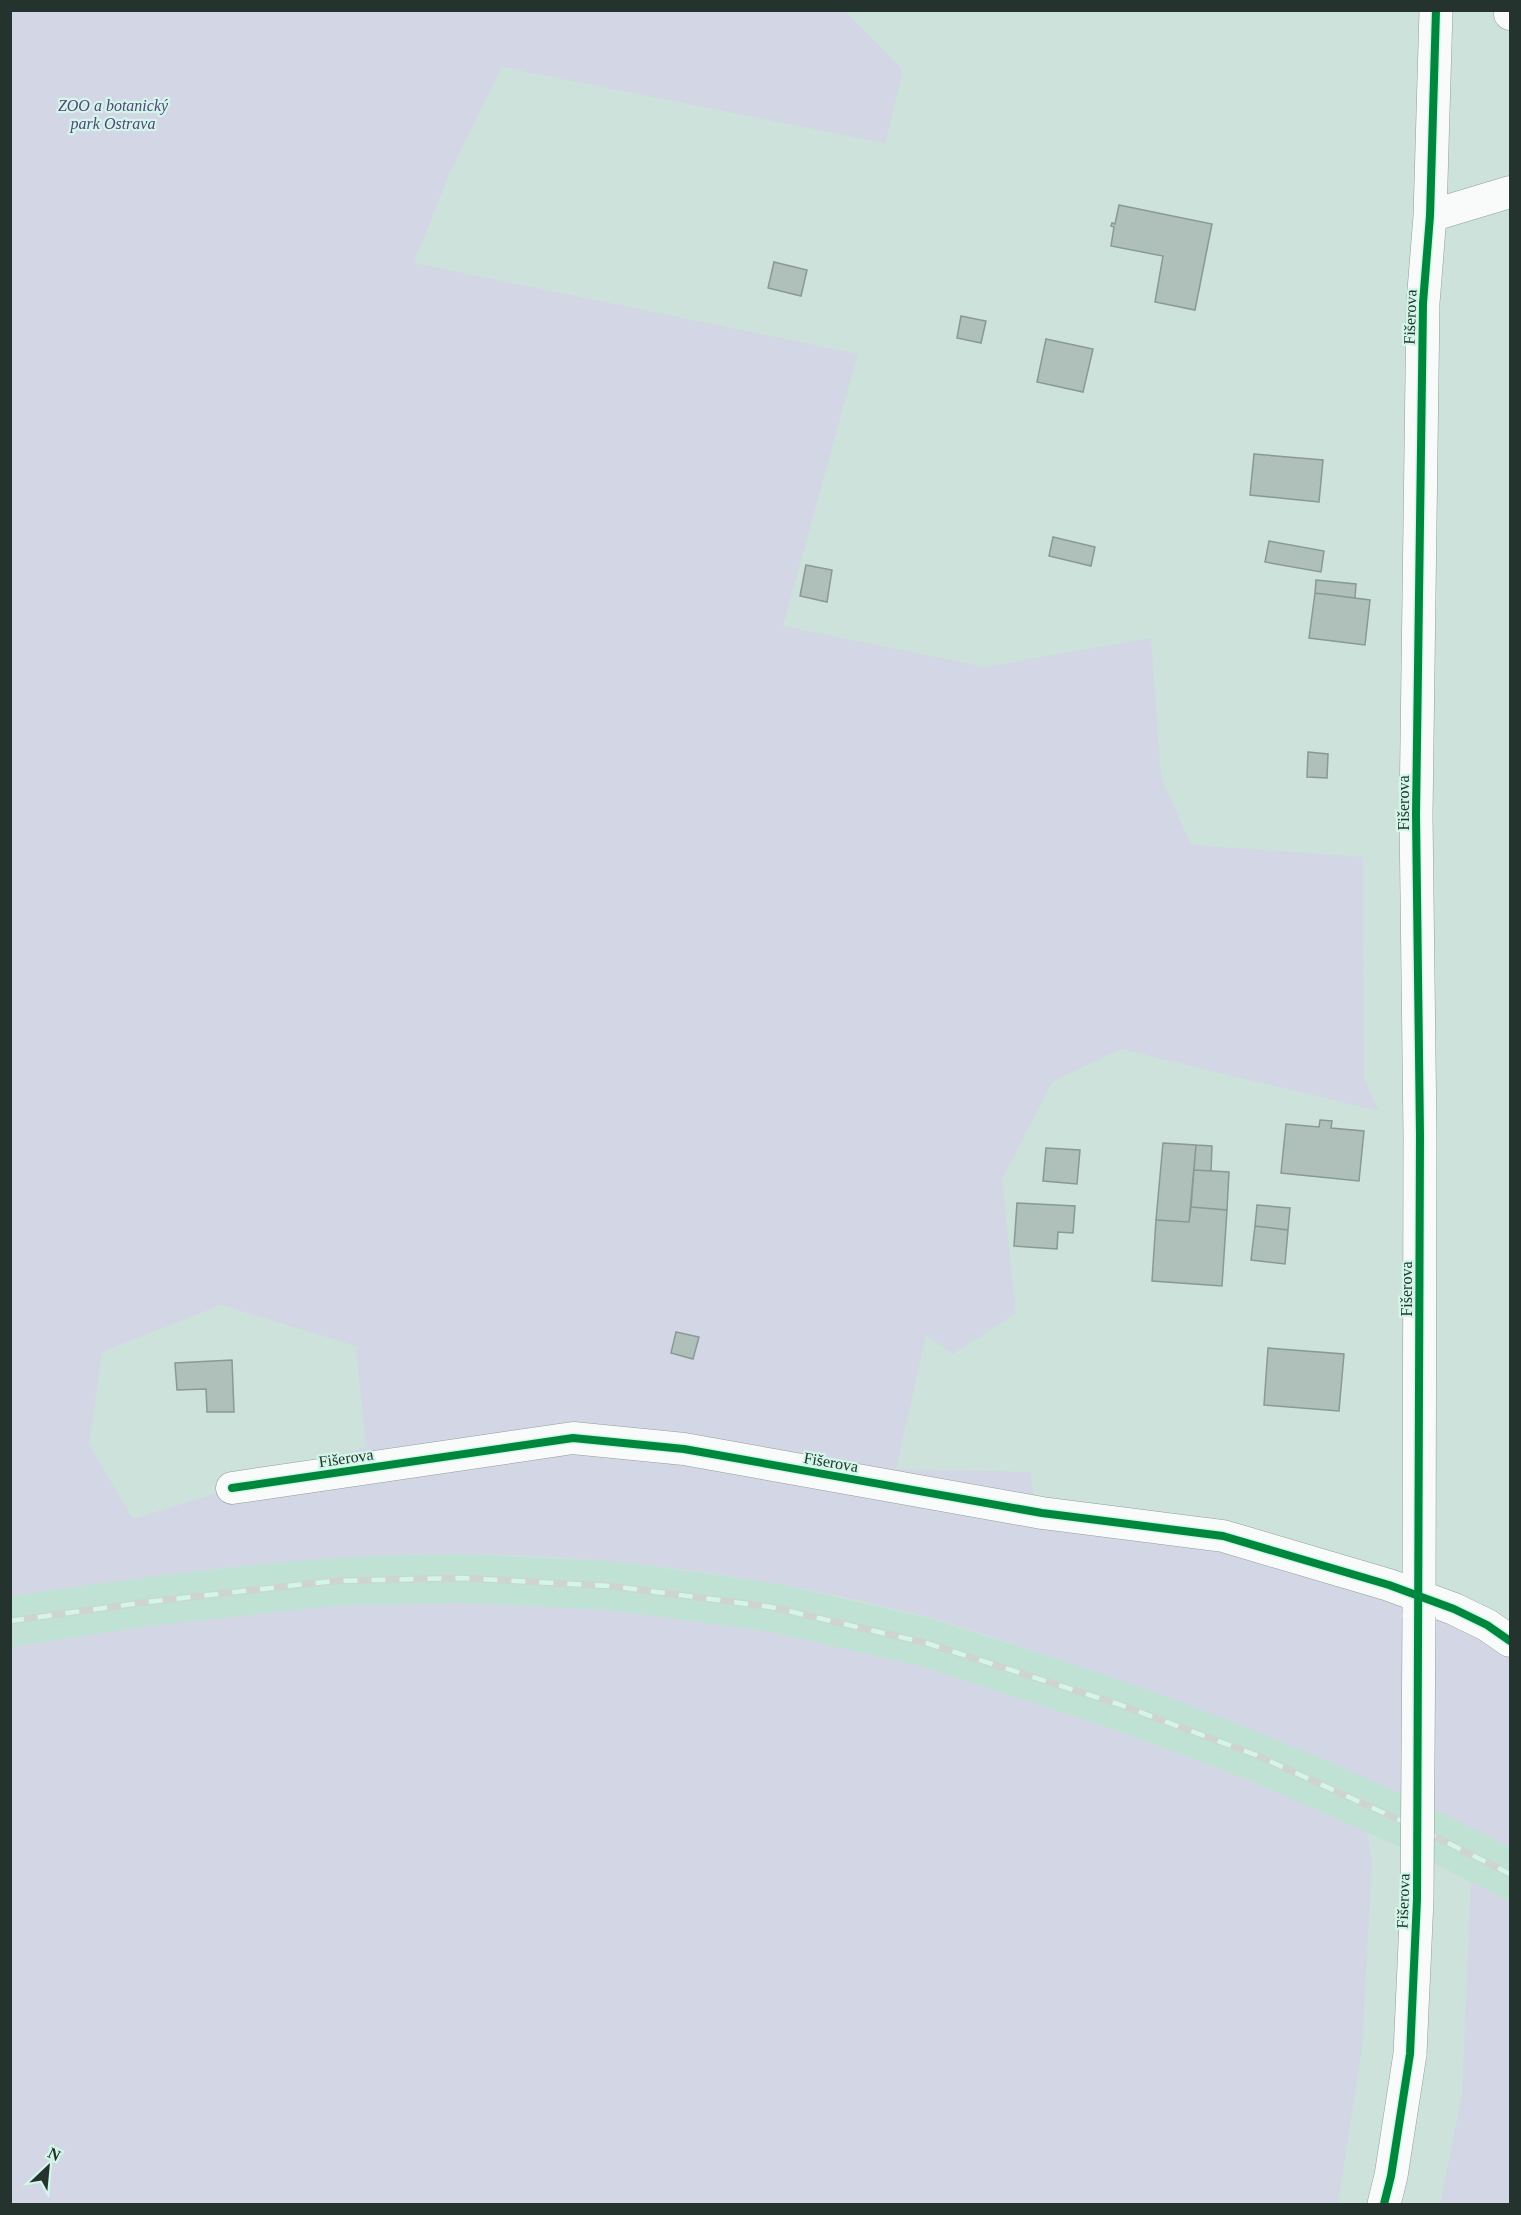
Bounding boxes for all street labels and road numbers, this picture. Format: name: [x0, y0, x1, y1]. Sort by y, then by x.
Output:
street label: Fišerova: [1401, 289, 1419, 345]
street label: Fišerova: [1395, 775, 1412, 831]
street label: Fišerova: [1398, 1261, 1415, 1317]
street label: Fišerova: [318, 1446, 374, 1470]
street label: Fišerova: [802, 1449, 860, 1475]
street label: Fišerova: [1394, 1873, 1412, 1929]

